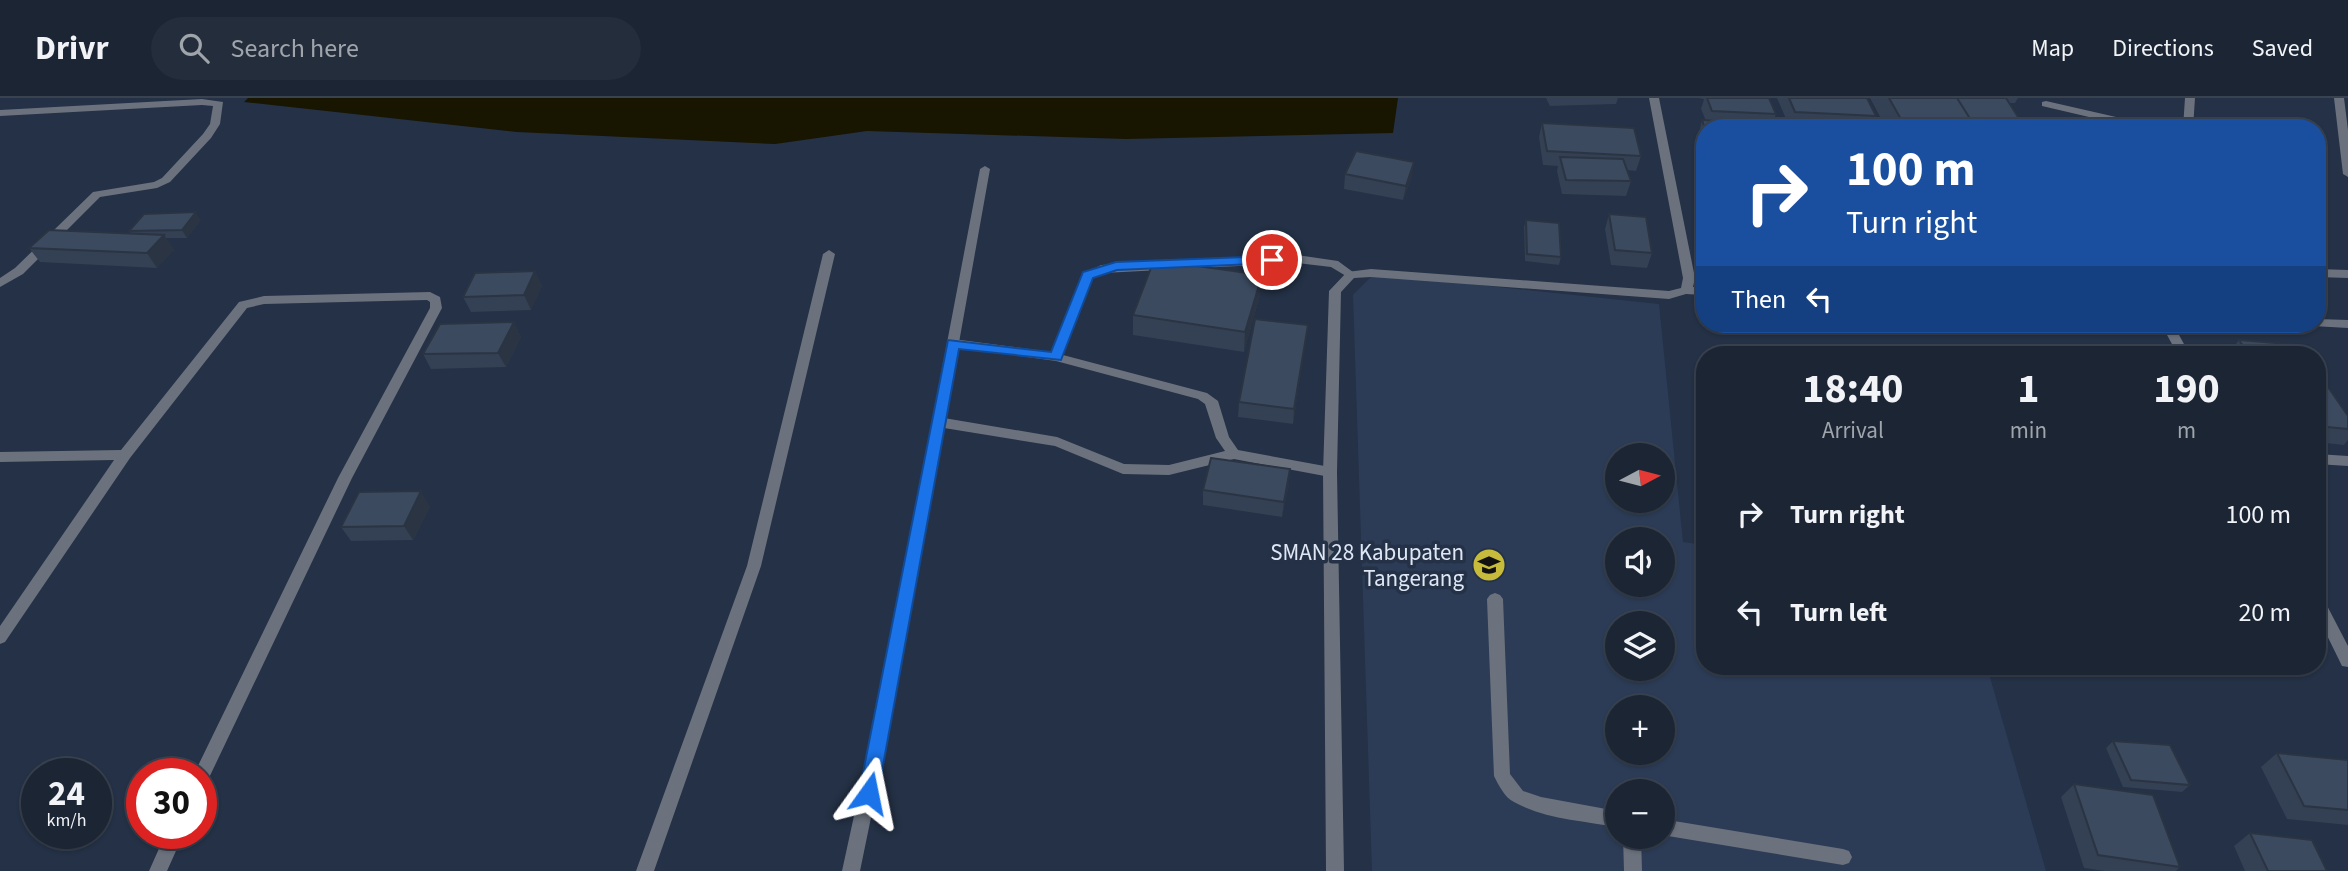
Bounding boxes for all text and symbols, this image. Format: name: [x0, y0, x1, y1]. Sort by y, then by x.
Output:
search box: [151, 17, 641, 80]
text: Drivr: [35, 25, 109, 72]
icon: search: [175, 29, 213, 67]
text: Search here: [231, 30, 359, 67]
text: Map: [2031, 31, 2074, 66]
text: Directions: [2112, 31, 2214, 66]
text: Saved: [2252, 31, 2313, 66]
text: 100 m: [1846, 135, 1975, 205]
icon: right: [1731, 147, 1822, 238]
text: Turn right: [1846, 200, 1977, 246]
pin: [1242, 230, 1302, 290]
icon: arrive: [1253, 241, 1291, 279]
icon: left: [1800, 280, 1838, 318]
text: Then: [1731, 281, 1786, 318]
text: 18:40: [1802, 359, 1904, 419]
text: 1: [2017, 359, 2039, 419]
text: 190: [2153, 359, 2220, 419]
text: Arrival: [1822, 414, 1884, 447]
text: min: [2010, 414, 2047, 447]
text: m: [2177, 414, 2196, 447]
north arrow: [1605, 443, 1675, 513]
map controls: [1605, 443, 1675, 849]
icon: right: [1731, 495, 1769, 533]
text: Turn right: [1790, 496, 1905, 533]
text: 100 m: [2225, 496, 2291, 533]
button: sound: [1605, 527, 1675, 597]
place label: SMAN 28 Kabupaten Tangerang: [1270, 536, 1464, 595]
school or university icon: SMAN 28 Kabupaten Tangerang: [1470, 546, 1508, 584]
icon: left: [1731, 593, 1769, 631]
text: Turn left: [1790, 594, 1887, 631]
text: 20 m: [2238, 594, 2291, 631]
button: layers: [1605, 611, 1675, 681]
button: +: [1605, 695, 1675, 765]
position arrow: [832, 756, 906, 830]
speed limit sign: 30: [126, 758, 217, 849]
text: 24: [48, 769, 85, 819]
button: −: [1605, 779, 1675, 849]
text: km/h: [47, 808, 86, 833]

